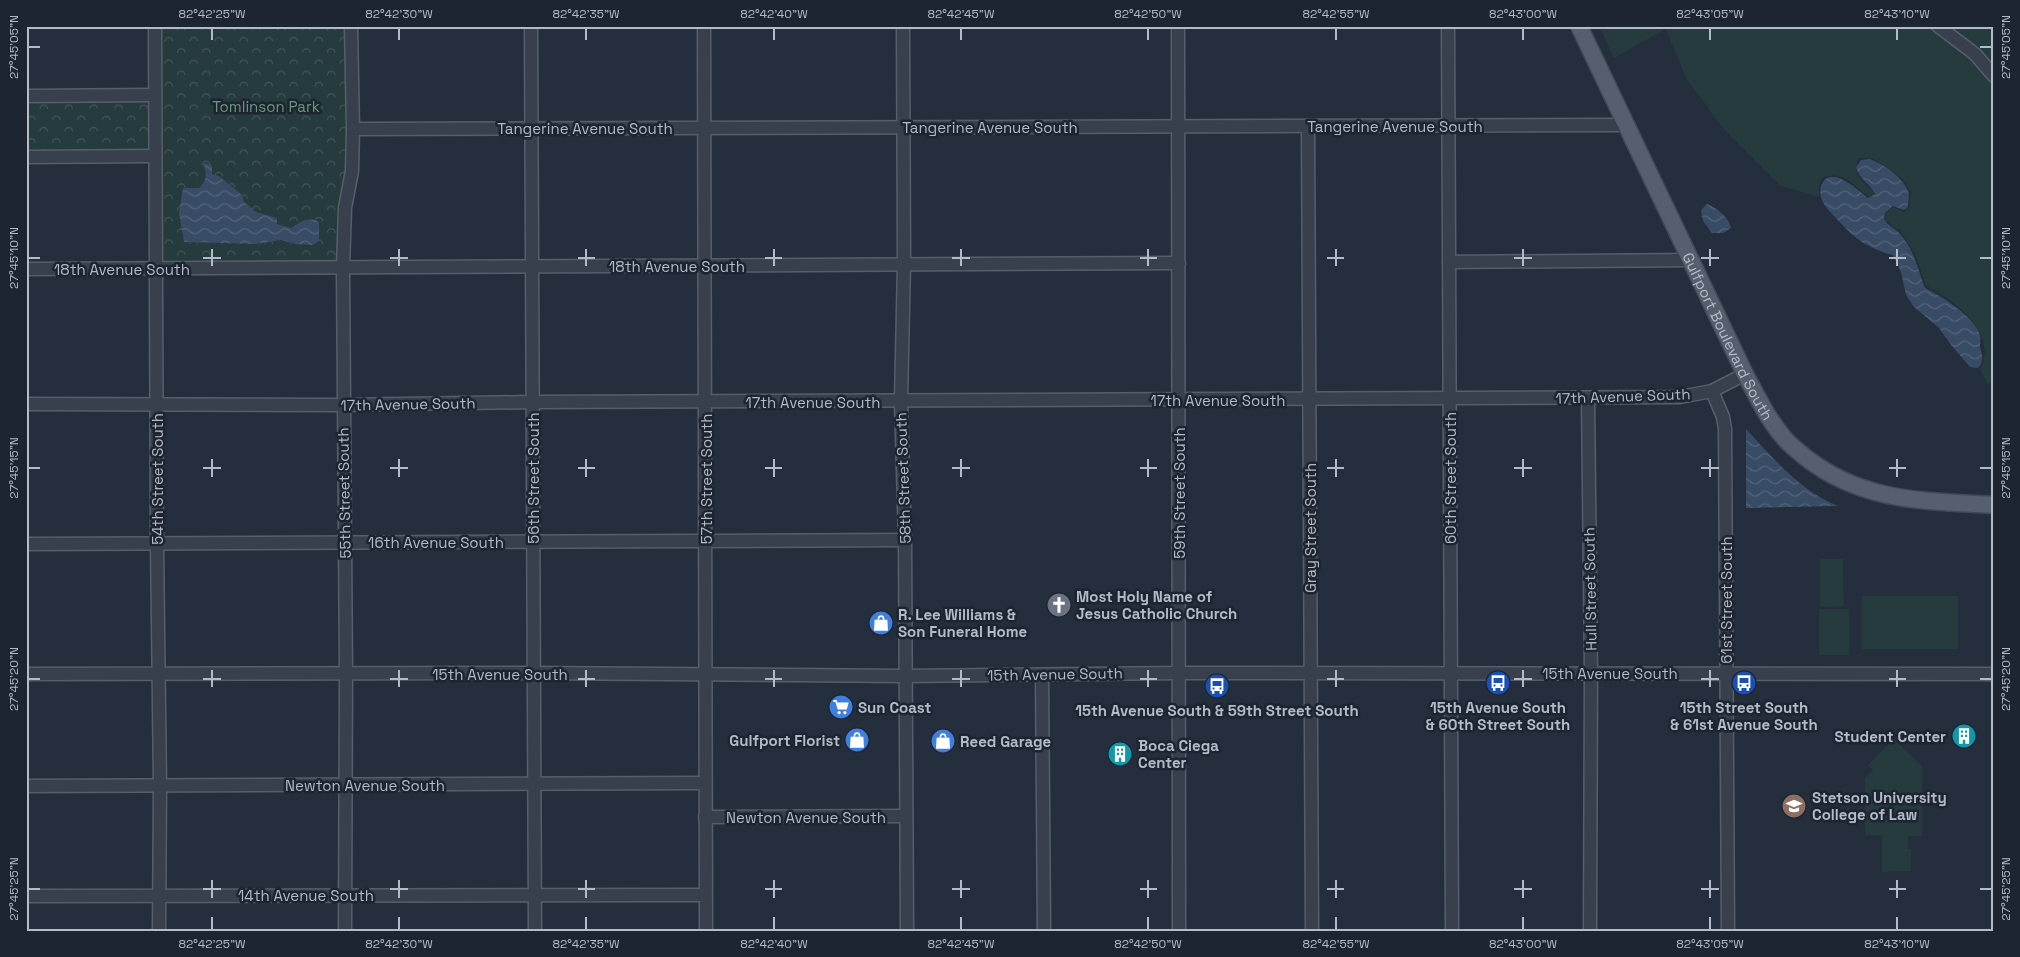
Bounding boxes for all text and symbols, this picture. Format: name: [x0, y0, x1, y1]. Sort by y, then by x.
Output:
text: 82°42'25"W: [178, 6, 246, 22]
text: 82°42'30"W: [365, 6, 433, 22]
text: 82°42'35"W: [552, 6, 620, 22]
text: 82°42'40"W: [740, 6, 808, 22]
text: 82°42'45"W: [928, 6, 995, 22]
text: 82°42'50"W: [1114, 6, 1182, 22]
text: 82°42'55"W: [1302, 6, 1370, 22]
text: 82°43'00"W: [1489, 6, 1558, 22]
text: 82°43'05"W: [1676, 6, 1744, 22]
text: 82°43'10"W: [1864, 6, 1930, 22]
text: 27°45'05"N: [6, 15, 22, 79]
text: 27°45'05"N: [1998, 15, 2014, 79]
park label: Tomlinson Park: [212, 97, 320, 116]
street label: Tangerine Avenue South: [1307, 117, 1483, 136]
street label: Tangerine Avenue South: [902, 118, 1078, 137]
street label: Tangerine Avenue South: [497, 119, 673, 138]
text: 27°45'10"N: [6, 227, 22, 289]
text: 27°45'10"N: [1998, 227, 2014, 289]
street label: Gulfport Boulevard South: [1679, 249, 1778, 423]
street label: 18th Avenue South: [609, 257, 745, 276]
street label: 18th Avenue South: [54, 260, 190, 279]
street label: 17th Avenue South: [1555, 384, 1691, 408]
street label: 17th Avenue South: [1150, 391, 1286, 410]
street label: 17th Avenue South: [340, 393, 476, 415]
street label: 17th Avenue South: [745, 393, 881, 412]
street label: 56th Street South: [524, 412, 543, 544]
street label: 58th Street South: [891, 412, 915, 544]
street label: 60th Street South: [1441, 412, 1460, 544]
street label: 54th Street South: [148, 413, 167, 545]
street label: 57th Street South: [697, 414, 716, 544]
street label: 55th Street South: [333, 427, 355, 559]
street label: 59th Street South: [1170, 427, 1189, 559]
text: 27°45'15"N: [6, 437, 22, 499]
text: 27°45'15"N: [1998, 437, 2014, 499]
street label: Gray Street South: [1301, 463, 1320, 593]
street label: Hull Street South: [1579, 527, 1601, 651]
street label: 16th Avenue South: [368, 533, 504, 552]
street label: 61st Street South: [1717, 536, 1736, 664]
place label: Most Holy Name of Jesus Catholic Church: [1076, 587, 1237, 623]
church icon: Most Holy Name of Jesus Catholic Church: [1046, 592, 1072, 618]
place label: R. Lee Williams & Son Funeral Home: [898, 605, 1028, 641]
shop icon: R. Lee Williams & Son Funeral Home: [868, 610, 894, 636]
text: 27°45'20"N: [6, 647, 22, 711]
text: 27°45'20"N: [1998, 647, 2014, 711]
street label: 15th Avenue South: [987, 663, 1123, 685]
street label: 15th Avenue South: [1542, 664, 1678, 683]
street label: 15th Avenue South: [432, 665, 568, 684]
bus stop icon: 15th Avenue South & 60th Street South: [1485, 670, 1511, 696]
bus stop icon: 15th Street South & 61st Avenue South: [1731, 670, 1757, 696]
bus stop icon: 15th Avenue South & 59th Street South: [1204, 673, 1230, 699]
supermarket icon: Sun Coast: [828, 694, 854, 720]
place label: Sun Coast: [858, 698, 932, 717]
place label: 15th Avenue South & 60th Street South: [1426, 698, 1570, 734]
place label: 15th Street South & 61st Avenue South: [1670, 698, 1818, 734]
place label: 15th Avenue South & 59th Street South: [1075, 701, 1359, 720]
building icon: Student Center: [1951, 723, 1977, 749]
shop icon: Gulfport Florist: [844, 727, 870, 753]
place label: Student Center: [1834, 727, 1946, 746]
shop icon: Reed Garage: [930, 728, 956, 754]
place label: Gulfport Florist: [729, 731, 840, 750]
place label: Reed Garage: [960, 732, 1052, 751]
place label: Boca Ciega Center: [1138, 736, 1219, 772]
building icon: Boca Ciega Center: [1107, 741, 1133, 767]
street label: Newton Avenue South: [285, 776, 445, 795]
place label: Stetson University College of Law: [1812, 788, 1947, 824]
school or university icon: Stetson University College of Law: [1781, 793, 1807, 819]
street label: Newton Avenue South: [726, 808, 886, 827]
text: 27°45'25"N: [6, 857, 22, 921]
text: 27°45'25"N: [1998, 857, 2014, 921]
street label: 14th Avenue South: [238, 886, 374, 905]
text: 82°42'25"W: [178, 936, 246, 952]
text: 82°42'30"W: [365, 936, 433, 952]
text: 82°42'35"W: [552, 936, 620, 952]
text: 82°42'40"W: [740, 936, 808, 952]
text: 82°42'45"W: [928, 936, 995, 952]
text: 82°42'50"W: [1114, 936, 1182, 952]
text: 82°42'55"W: [1302, 936, 1370, 952]
text: 82°43'00"W: [1489, 936, 1558, 952]
text: 82°43'05"W: [1676, 936, 1744, 952]
text: 82°43'10"W: [1864, 936, 1930, 952]

